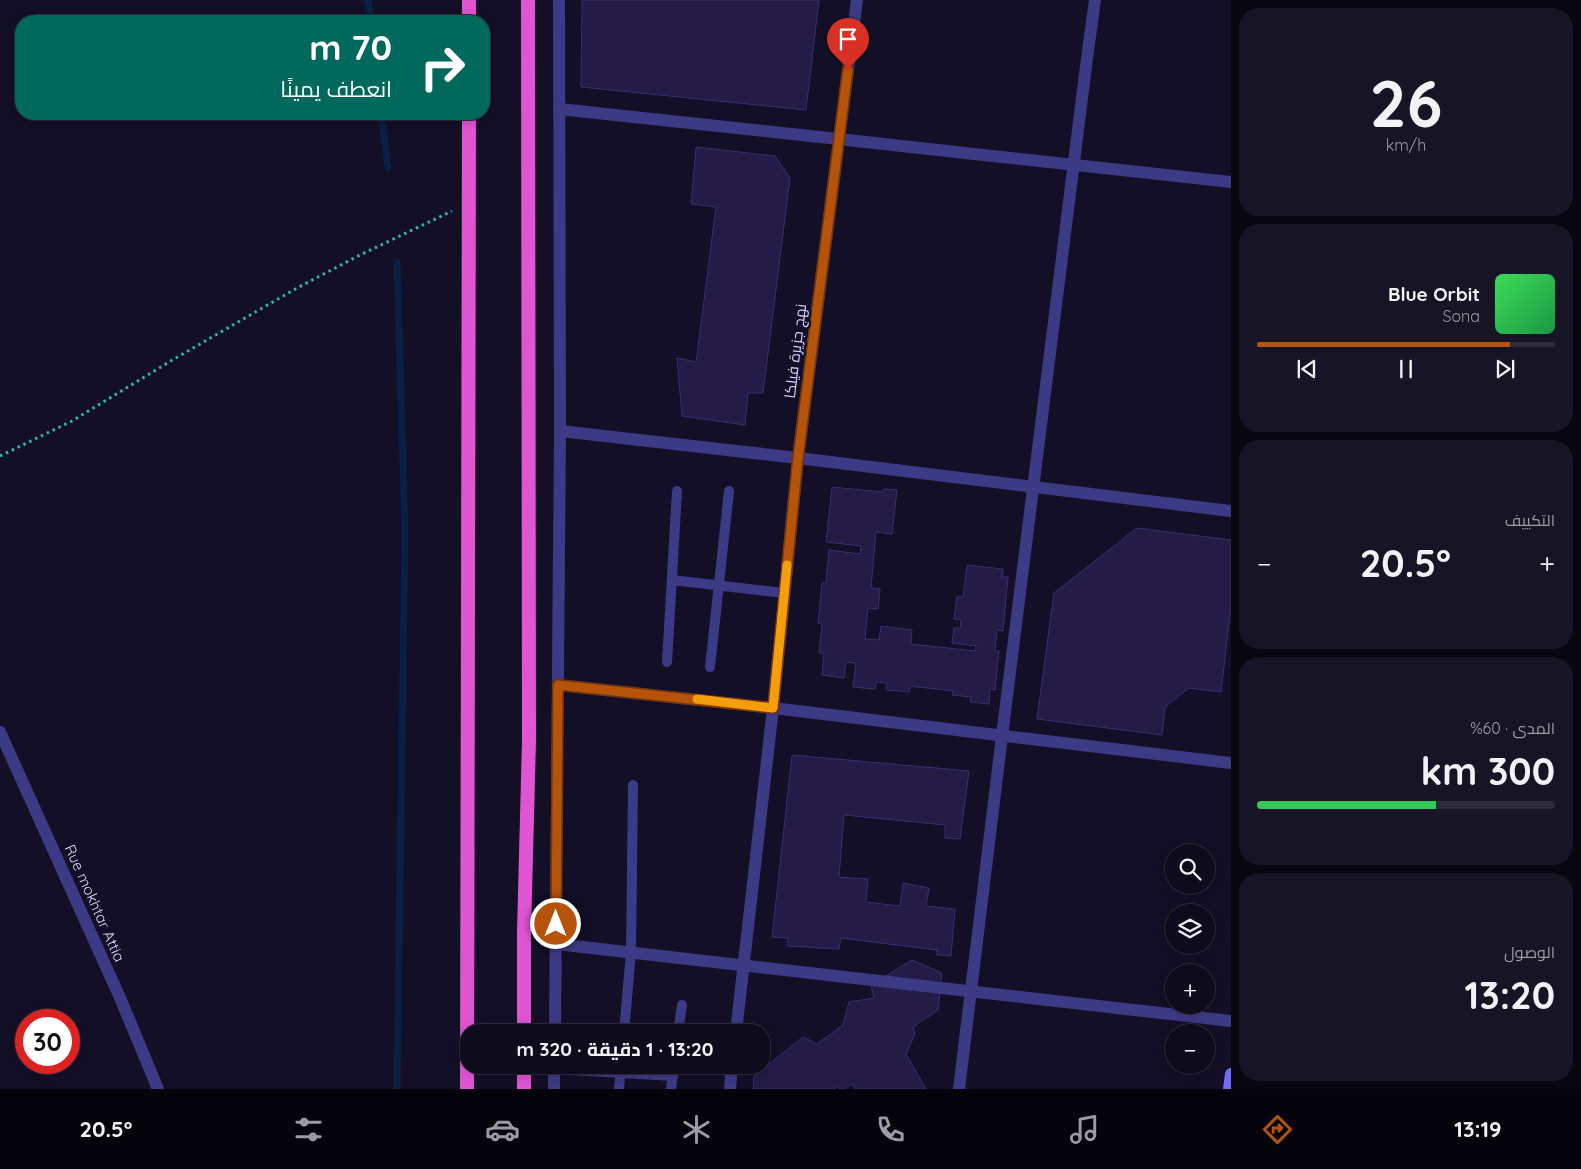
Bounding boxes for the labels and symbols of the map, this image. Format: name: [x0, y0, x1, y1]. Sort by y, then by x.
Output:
pin: [827, 18, 869, 69]
street label: نهج جزيرة فيلكا: [780, 303, 812, 400]
street label: Rue mokhtar Attia: [61, 841, 129, 965]
position arrow: [529, 897, 581, 949]
speed limit sign: 30: [15, 1009, 80, 1074]

